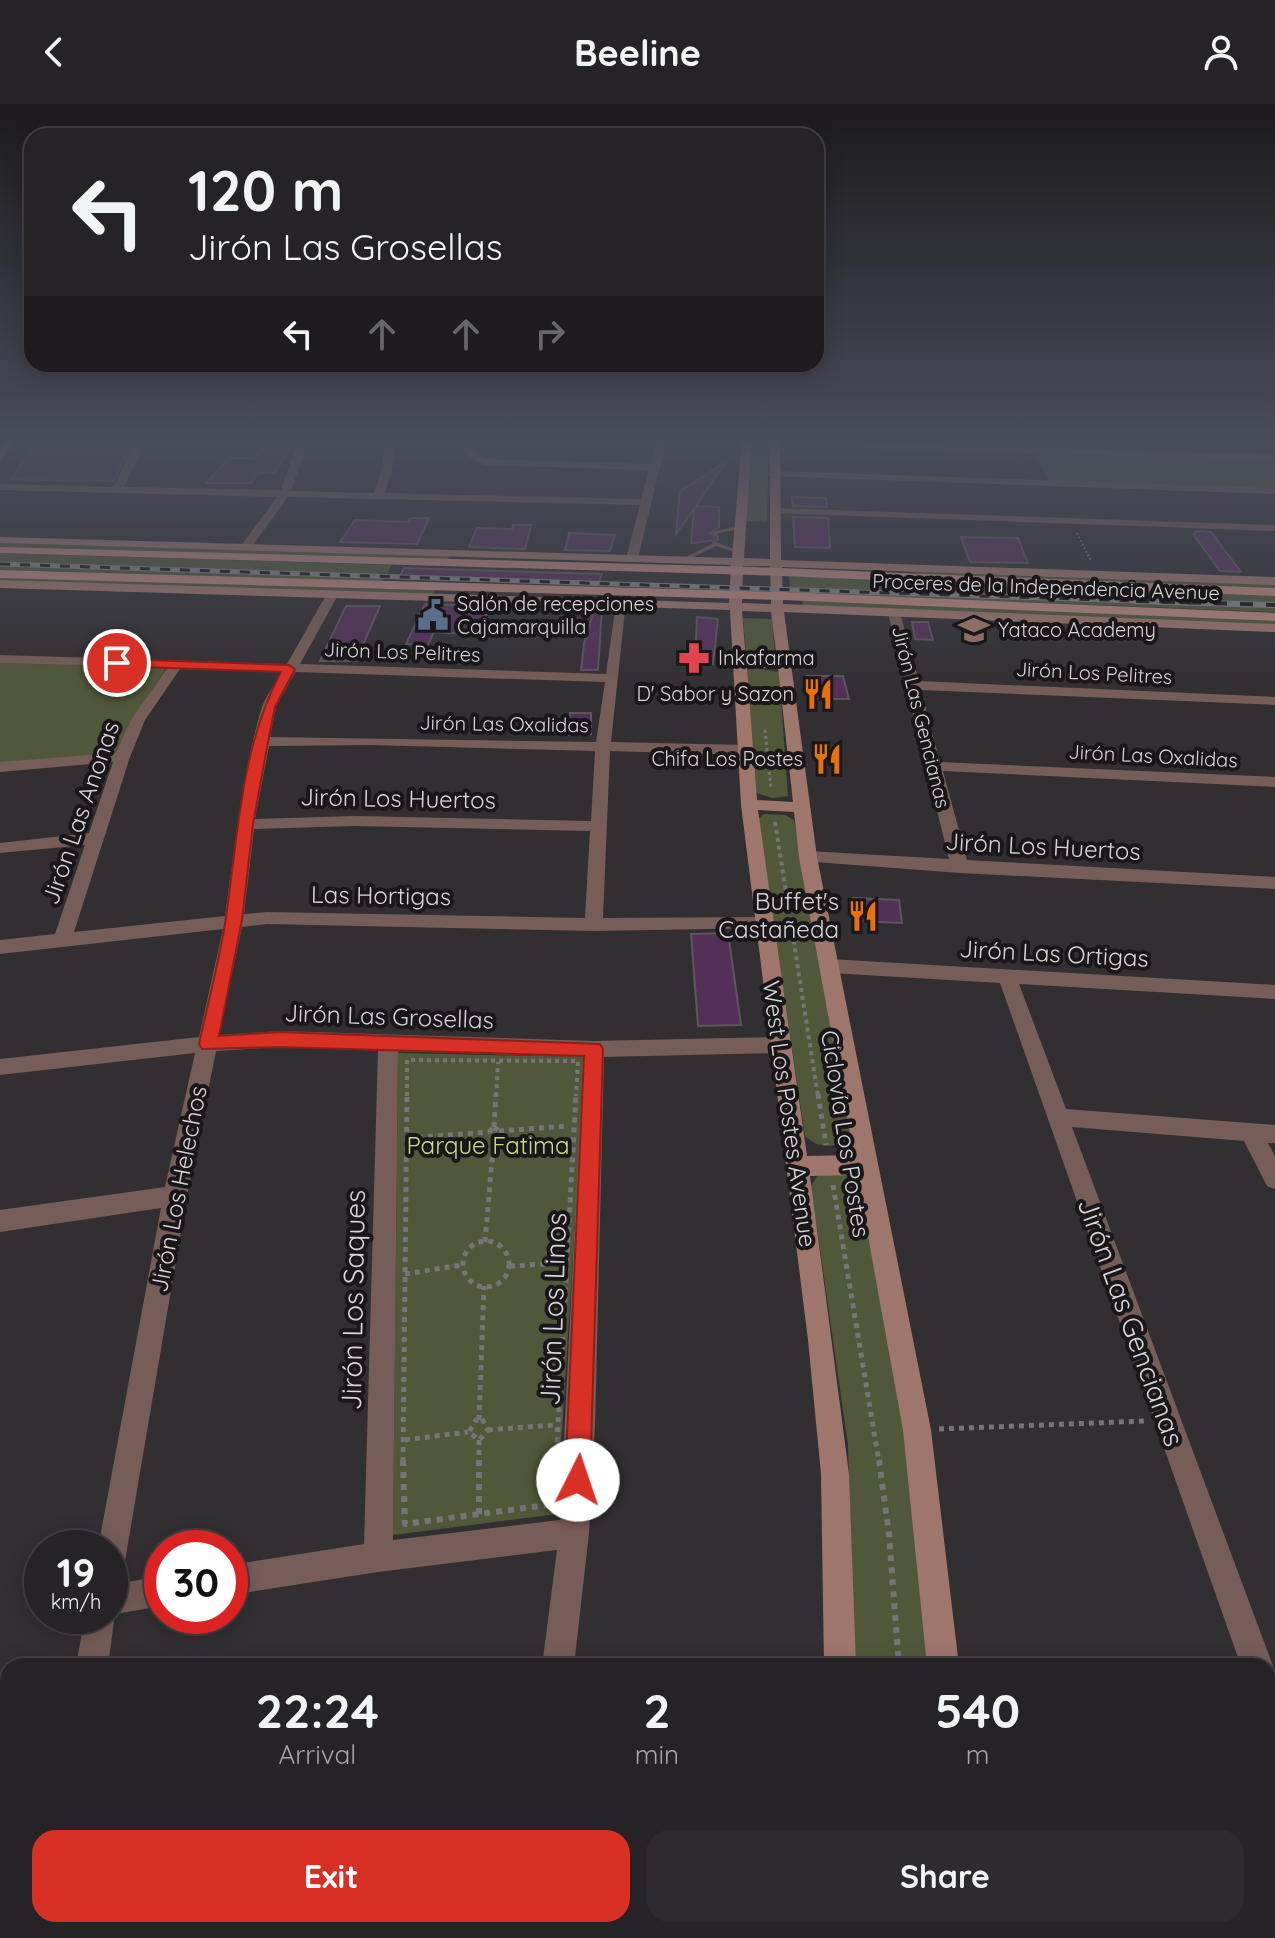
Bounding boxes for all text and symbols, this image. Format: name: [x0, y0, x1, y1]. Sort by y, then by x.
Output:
icon: back: [32, 30, 76, 74]
text: Beeline: [574, 30, 701, 75]
icon: person: [1199, 30, 1243, 74]
text: 120 m: [188, 155, 343, 225]
icon: left: [56, 160, 160, 264]
text: Jirón Las Grosellas: [188, 224, 503, 269]
icon: left: [276, 312, 320, 356]
icon: ahead: [360, 312, 404, 356]
icon: ahead: [444, 312, 488, 356]
icon: right: [528, 312, 572, 356]
street label: Proceres de la Independencia Avenue: [872, 568, 1220, 605]
place label: Salón de recepciones Cajamarquilla: [457, 591, 654, 639]
public building icon: Salón de recepciones Cajamarquilla: [416, 598, 450, 632]
school or university icon: Yataco Academy: [957, 613, 991, 647]
place label: Yataco Academy: [998, 617, 1156, 642]
street label: Jirón Las Gencianas: [887, 623, 956, 810]
pin: [83, 629, 151, 697]
street label: Jirón Los Pelitres: [323, 636, 481, 667]
icon: arrive: [95, 641, 139, 685]
pharmacy icon: Inkafarma: [677, 641, 711, 675]
place label: Inkafarma: [718, 645, 815, 670]
street label: Jirón Los Pelitres: [1015, 656, 1173, 689]
restaurant icon: D' Sabor y Sazon: [801, 677, 835, 711]
place label: D' Sabor y Sazon: [636, 681, 794, 706]
street label: Jirón Las Oxalidas: [419, 710, 589, 737]
street label: Jirón Las Anonas: [35, 717, 125, 908]
street label: Jirón Las Oxalidas: [1068, 739, 1238, 772]
restaurant icon: Chifa Los Postes: [810, 742, 844, 776]
place label: Chifa Los Postes: [651, 746, 803, 771]
street label: Jirón Los Huertos: [300, 781, 496, 815]
street label: Jirón Los Huertos: [945, 826, 1142, 866]
street label: Las Hortigas: [311, 879, 451, 911]
place label: Buffet's Castañeda: [718, 886, 839, 944]
restaurant icon: Buffet's Castañeda: [846, 899, 880, 933]
street label: Jirón Las Ortigas: [959, 933, 1150, 973]
street label: West Los Postes Avenue: [756, 979, 824, 1249]
street label: Jirón Las Grosellas: [284, 997, 494, 1035]
street label: Ciclovía Los Postes: [815, 1028, 877, 1240]
street label: Jirón Los Helechos: [143, 1083, 213, 1295]
park label: Parque Fatima: [406, 1130, 570, 1160]
street label: Jirón Los Saques: [333, 1189, 372, 1411]
street label: Jirón Las Gencianas: [1070, 1193, 1193, 1451]
street label: Jirón Los Linos: [532, 1212, 573, 1406]
position arrow: [536, 1438, 620, 1522]
speed limit sign: 30: [144, 1530, 248, 1634]
text: 19: [57, 1547, 95, 1597]
text: km/h: [51, 1589, 101, 1614]
text: 22:24: [256, 1680, 379, 1740]
text: 2: [643, 1680, 671, 1740]
text: 540: [935, 1680, 1020, 1740]
text: Arrival: [278, 1738, 356, 1771]
text: min: [635, 1738, 679, 1771]
text: m: [966, 1738, 989, 1771]
button: Exit: [32, 1830, 630, 1922]
button: Share: [646, 1830, 1244, 1922]

